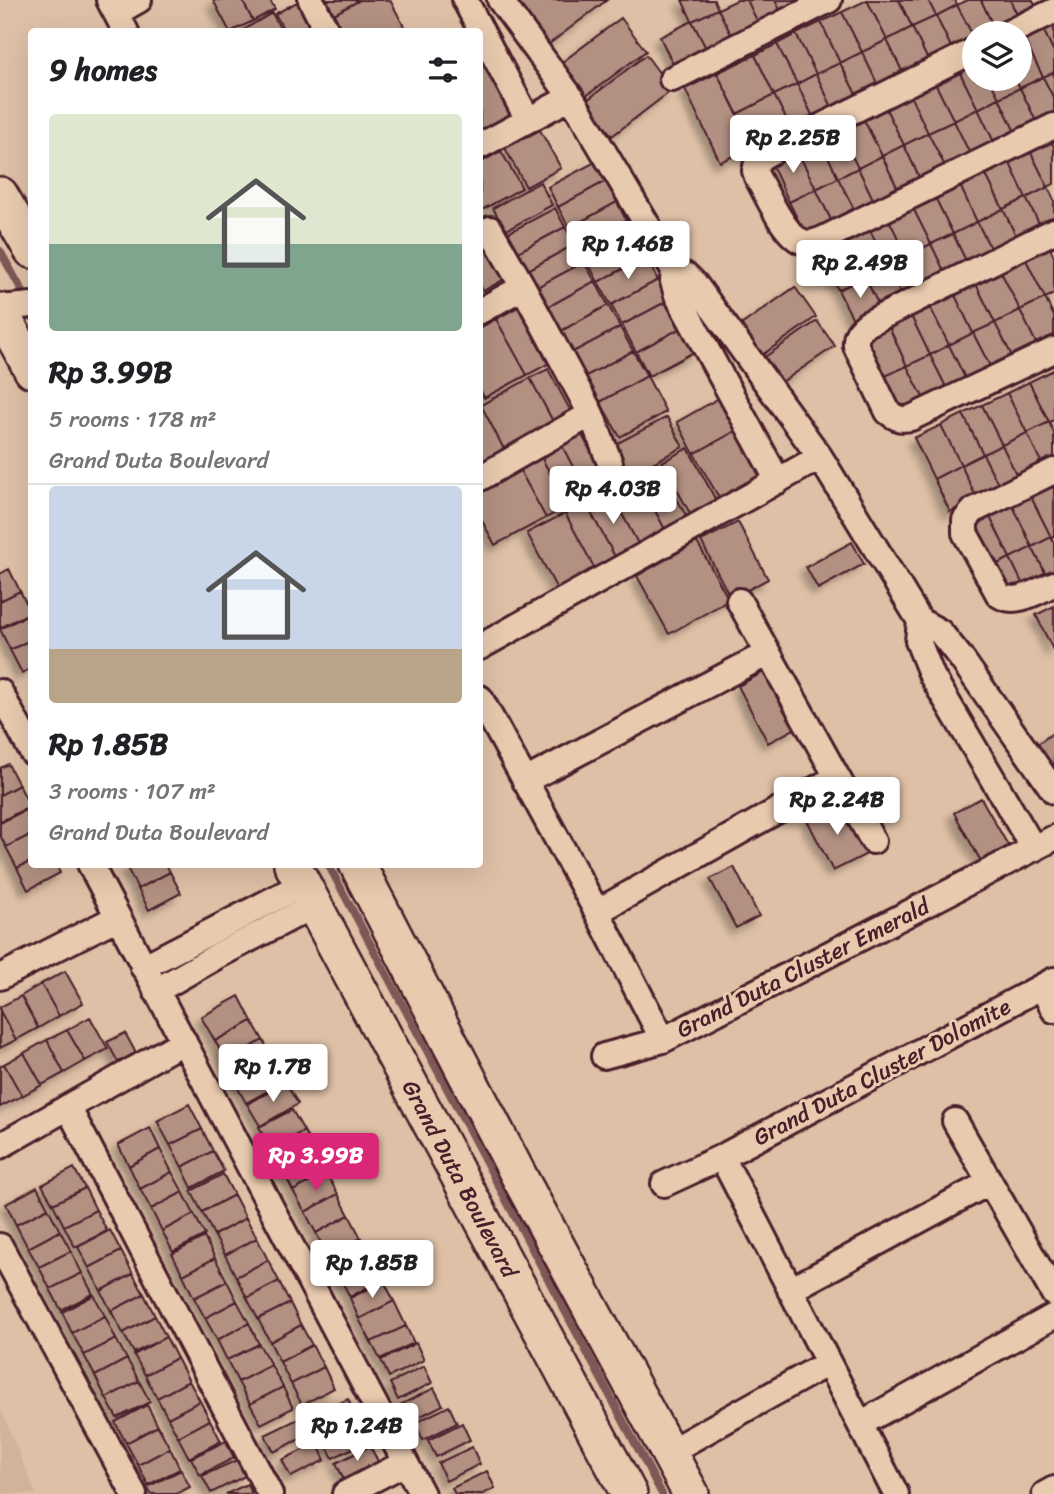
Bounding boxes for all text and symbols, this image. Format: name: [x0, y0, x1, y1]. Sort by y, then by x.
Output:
map controls: [962, 21, 1032, 91]
button: layers: [962, 21, 1032, 91]
text: 9 homes: [49, 43, 157, 97]
icon: filters: [424, 51, 462, 89]
pin: Rp 2.25B: [721, 116, 865, 175]
text: Rp 2.25B: [746, 117, 840, 158]
icon: home: [193, 160, 319, 286]
pin: Rp 1.46B: [556, 222, 700, 281]
text: Rp 1.46B: [583, 223, 673, 264]
pin: Rp 2.49B: [788, 240, 932, 300]
text: Rp 2.49B: [812, 242, 908, 283]
text: Rp 3.99B: [49, 345, 172, 399]
text: 5 rooms · 178 m²: [49, 399, 217, 440]
text: Grand Duta Boulevard: [49, 440, 269, 481]
pin: Rp 4.03B: [541, 466, 685, 526]
text: Rp 4.03B: [565, 468, 661, 509]
icon: home: [193, 532, 319, 658]
text: Rp 1.85B: [49, 717, 168, 771]
text: 3 rooms · 107 m²: [49, 771, 216, 812]
pin: Rp 2.24B: [765, 778, 909, 837]
text: Rp 2.24B: [790, 779, 884, 820]
text: Grand Duta Boulevard: [49, 812, 269, 853]
street label: Grand Duta Cluster Emerald: [669, 885, 939, 1050]
street label: Grand Duta Cluster Dolomite: [746, 986, 1018, 1158]
pin: Rp 1.7B: [208, 1044, 338, 1104]
text: Rp 1.7B: [235, 1046, 311, 1087]
street label: Grand Duta Boulevard: [390, 1072, 531, 1287]
pin: Rp 3.99B: [244, 1134, 388, 1193]
text: Rp 3.99B: [269, 1135, 363, 1176]
pin: Rp 1.85B: [300, 1240, 444, 1300]
text: Rp 1.85B: [326, 1242, 418, 1283]
pin: Rp 1.24B: [285, 1404, 429, 1463]
text: Rp 1.24B: [311, 1405, 403, 1446]

